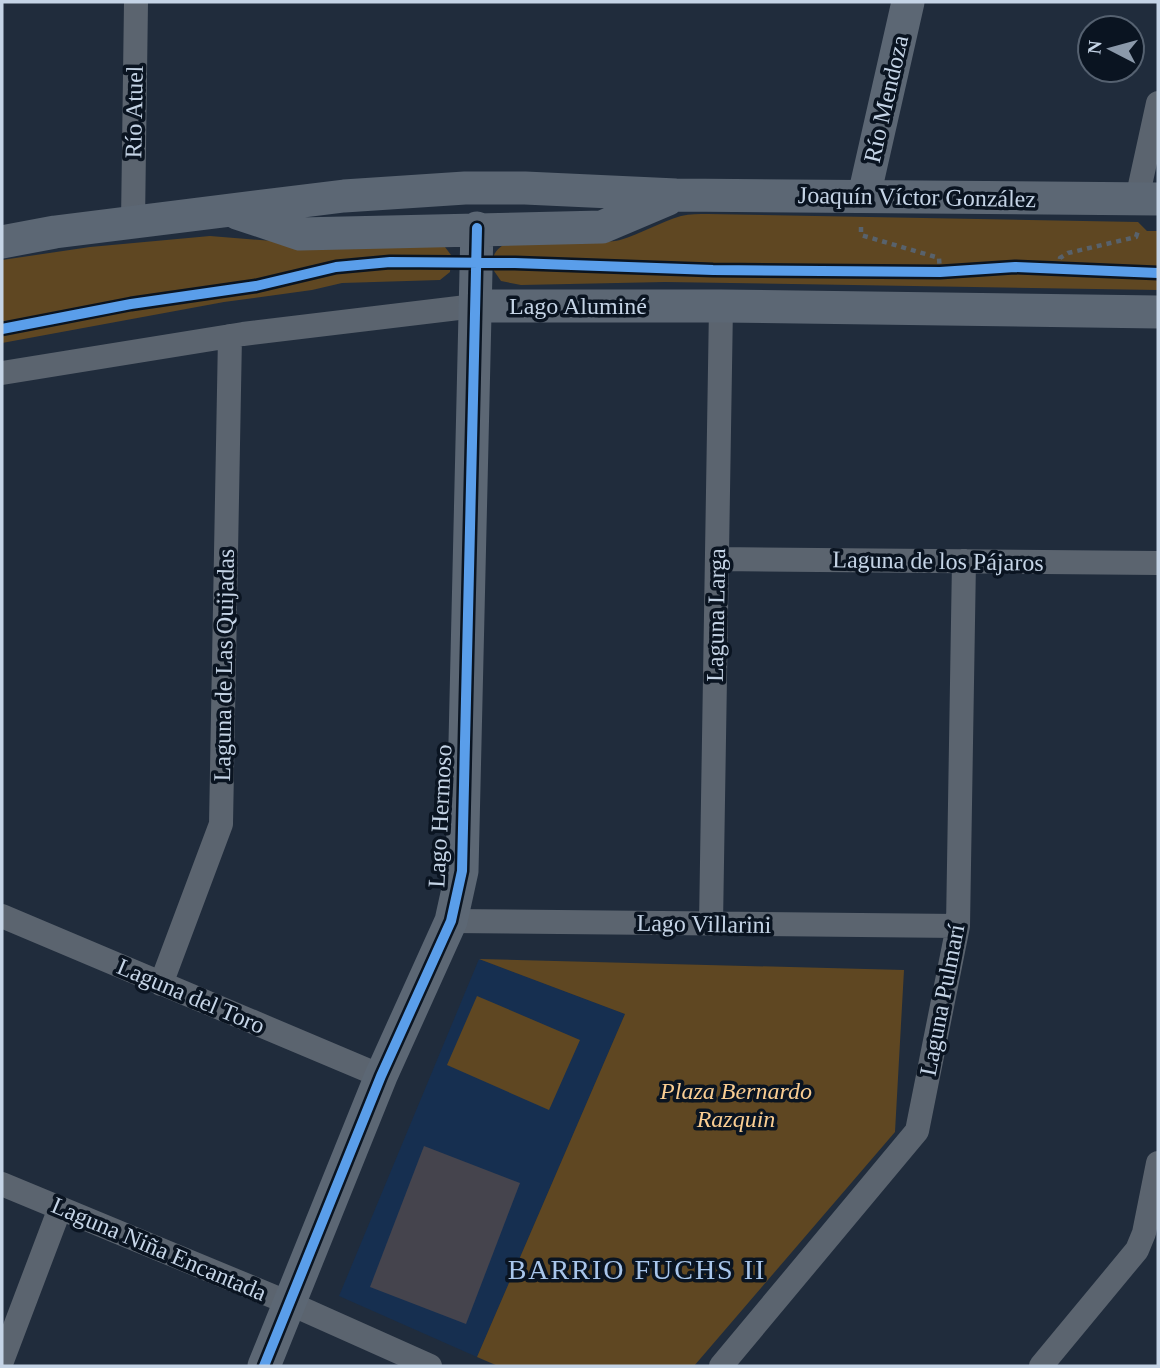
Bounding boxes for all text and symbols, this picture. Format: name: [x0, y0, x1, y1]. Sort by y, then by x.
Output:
north arrow: [1076, 14, 1146, 84]
street label: Río Mendoza: [859, 32, 913, 165]
text: N: [1083, 39, 1106, 55]
street label: Río Atuel: [120, 65, 148, 159]
street label: Joaquín Víctor González: [798, 182, 1036, 212]
street label: Lago Aluminé: [509, 293, 647, 319]
street label: Laguna de los Pájaros: [832, 546, 1044, 576]
street label: Laguna de Las Quijadas: [209, 548, 239, 782]
street label: Laguna Larga: [702, 548, 730, 682]
street label: Lago Hermoso: [423, 744, 457, 888]
street label: Lago Villarini: [636, 910, 772, 938]
street label: Laguna Pulmarí: [915, 922, 970, 1078]
street label: Laguna del Toro: [113, 953, 269, 1039]
park label: Plaza Bernardo Razquin: [659, 1078, 812, 1132]
street label: Laguna Niña Encantada: [48, 1192, 271, 1306]
district label: BARRIO FUCHS II: [508, 1254, 766, 1285]

